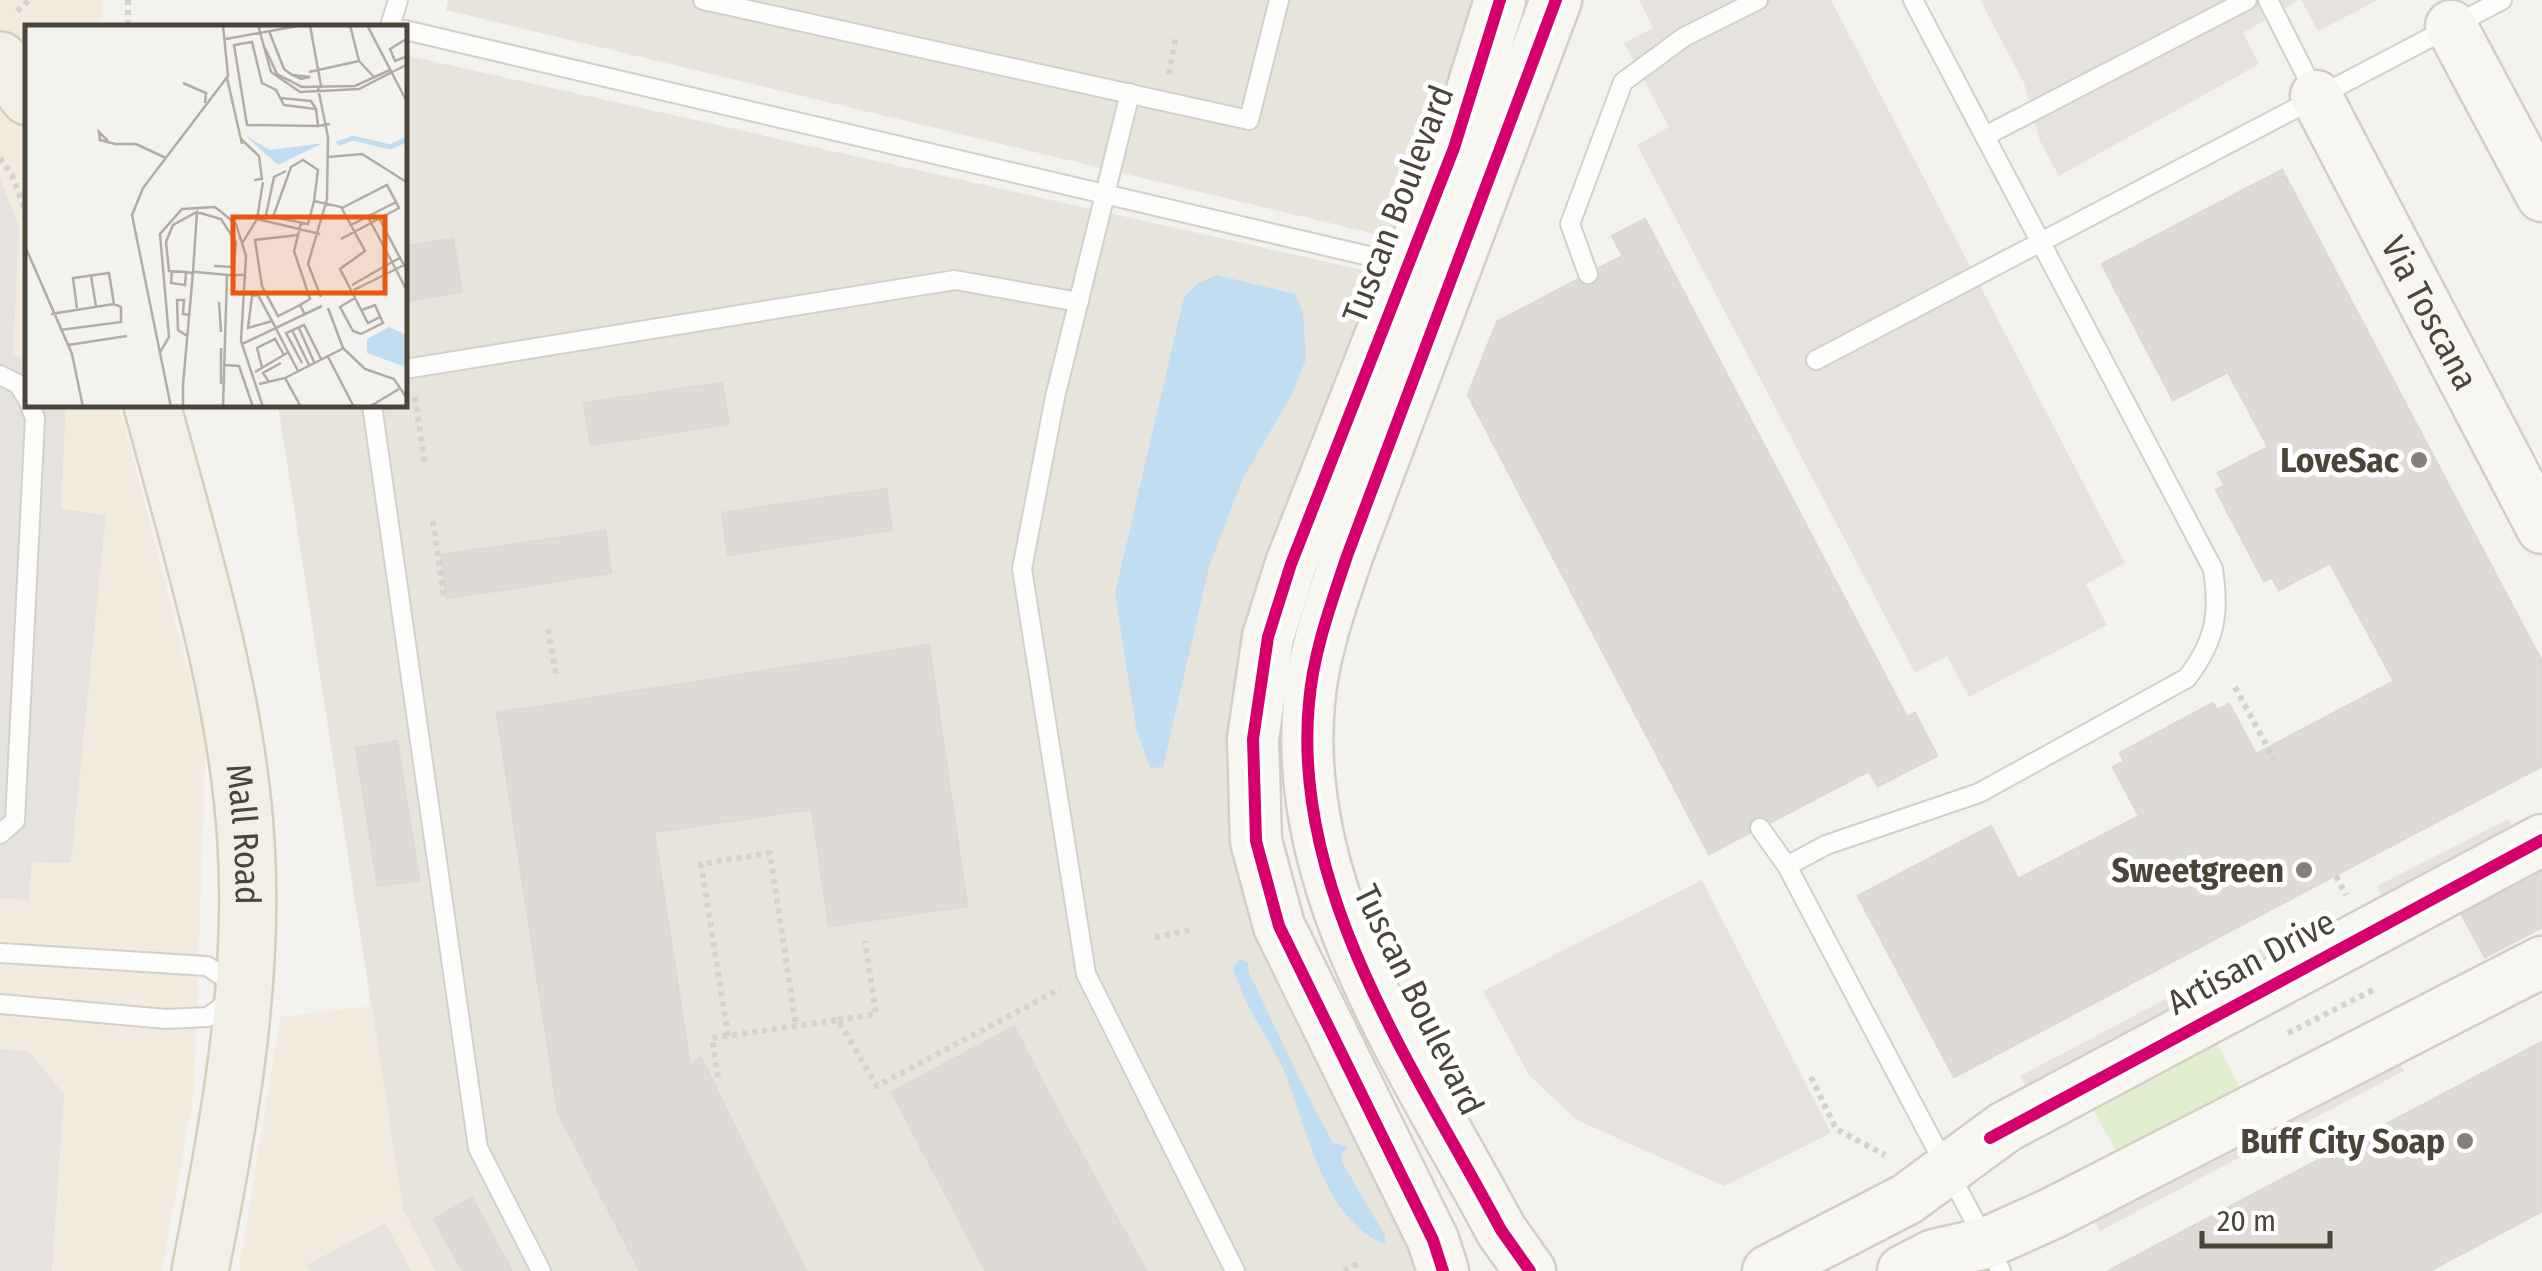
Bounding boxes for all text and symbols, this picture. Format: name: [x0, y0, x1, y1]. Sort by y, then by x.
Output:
inset map: [25, 25, 408, 408]
street label: Tuscan Boulevard: [1333, 79, 1463, 329]
street label: Via Toscana: [2372, 229, 2487, 397]
place label: LoveSac: [2280, 439, 2400, 481]
marker: LoveSac: [2408, 449, 2430, 471]
street label: Mall Road: [217, 761, 269, 905]
place label: Sweetgreen: [2111, 849, 2284, 891]
marker: Sweetgreen: [2293, 859, 2315, 881]
street label: Tuscan Boulevard: [1345, 878, 1493, 1122]
street label: Artisan Drive: [2160, 900, 2342, 1024]
place label: Buff City Soap: [2240, 1120, 2445, 1162]
marker: Buff City Soap: [2454, 1130, 2476, 1152]
scale bar: [2202, 1186, 2330, 1248]
text: 20 m: [2217, 1203, 2276, 1239]

